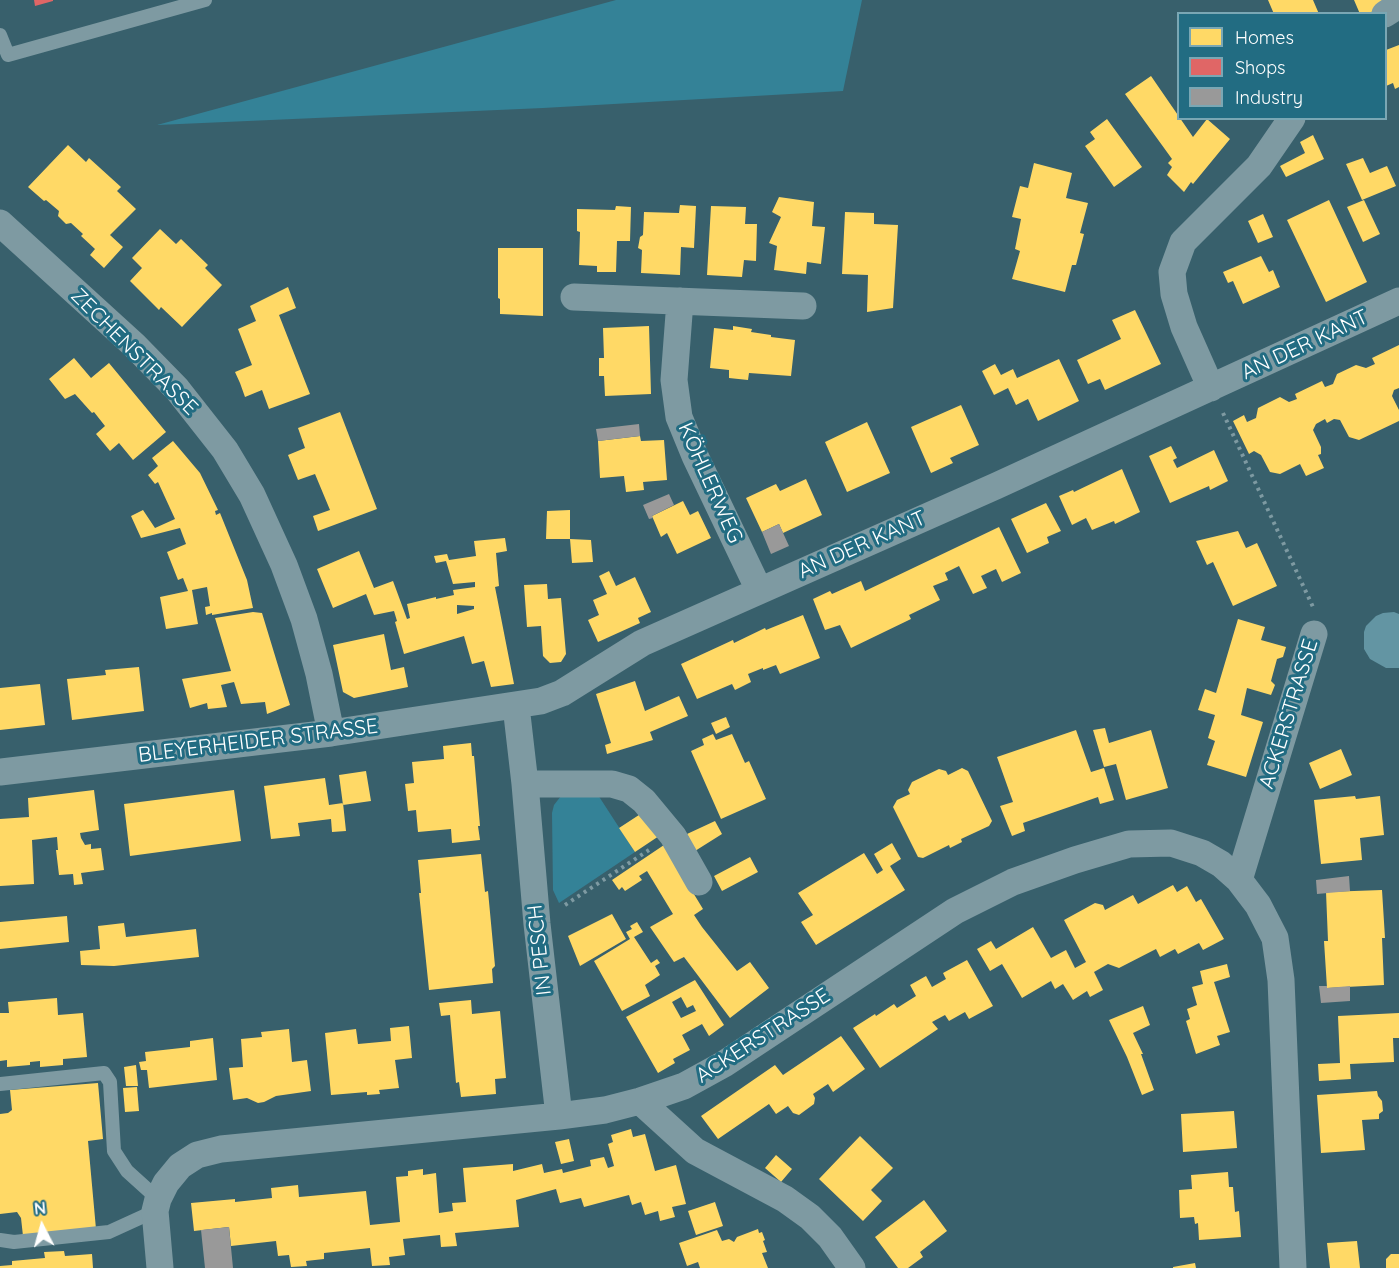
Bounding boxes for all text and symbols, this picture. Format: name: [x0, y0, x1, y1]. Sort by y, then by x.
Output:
legend: [1177, 12, 1387, 120]
text: Homes: [1235, 26, 1294, 49]
text: Shops: [1235, 56, 1286, 79]
text: Industry: [1235, 86, 1303, 109]
street label: ZECHENSTRASSE: [65, 283, 203, 421]
street label: AN DER KANT: [1238, 305, 1372, 385]
street label: KÖHLERWEG: [672, 419, 748, 547]
street label: AN DER KANT: [794, 506, 930, 584]
street label: ACKERSTRASSE: [1254, 636, 1324, 792]
street label: BLEYERHEIDER STRASSE: [137, 714, 379, 768]
street label: IN PESCH: [523, 903, 557, 997]
street label: ACKERSTRASSE: [691, 983, 835, 1089]
north arrow: [12, 1196, 72, 1256]
text: N: [33, 1198, 47, 1219]

